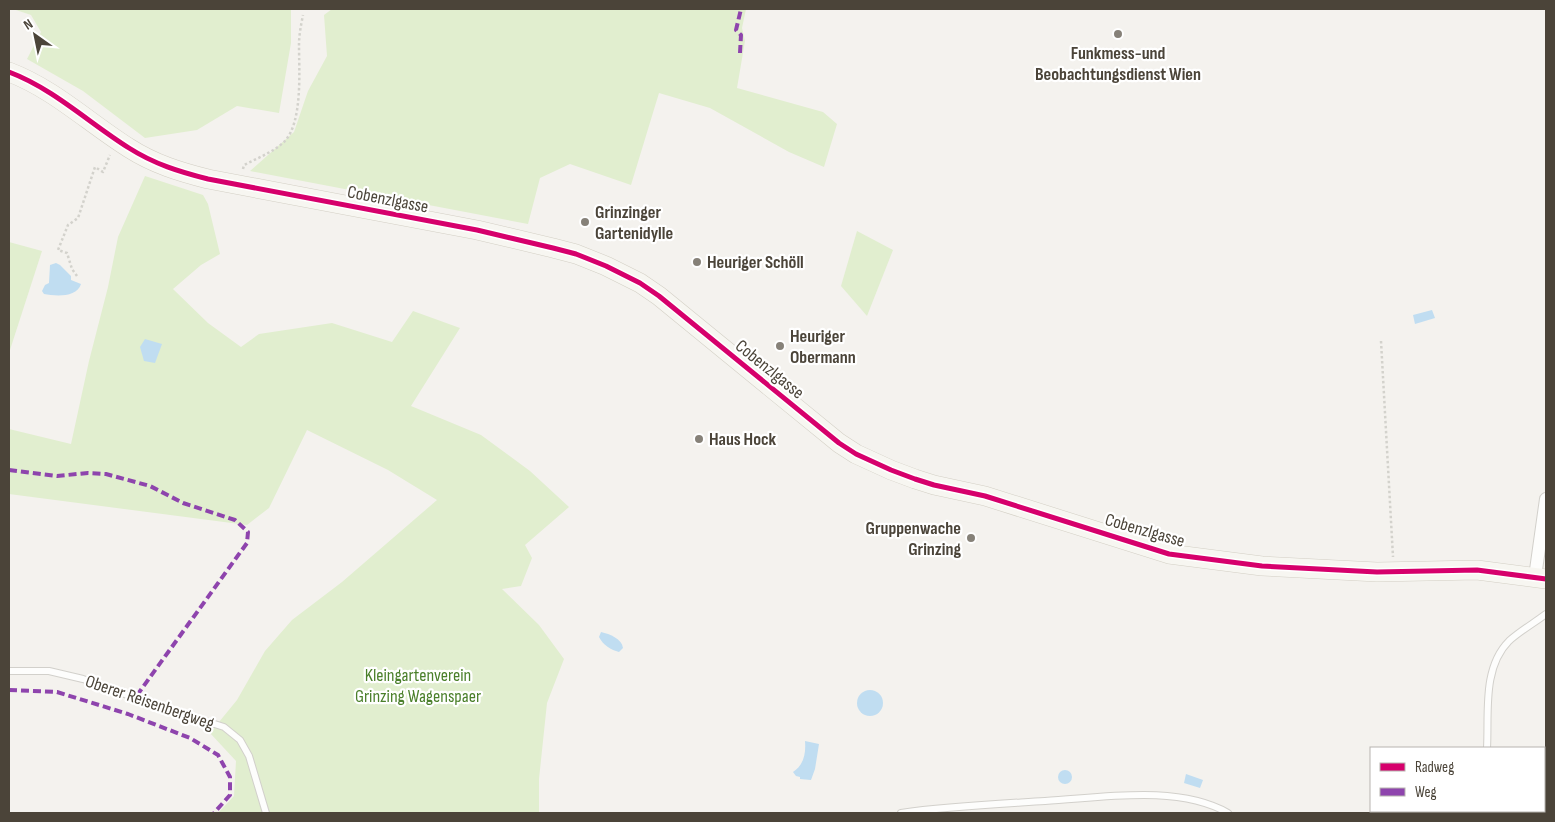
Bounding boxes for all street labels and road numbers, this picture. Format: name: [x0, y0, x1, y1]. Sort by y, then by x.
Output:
street label: Cobenzlgasse: [346, 181, 430, 218]
street label: Cobenzlgasse: [731, 335, 808, 403]
street label: Cobenzlgasse: [1103, 509, 1187, 552]
street label: Oberer Reisenbergweg: [83, 671, 217, 734]

